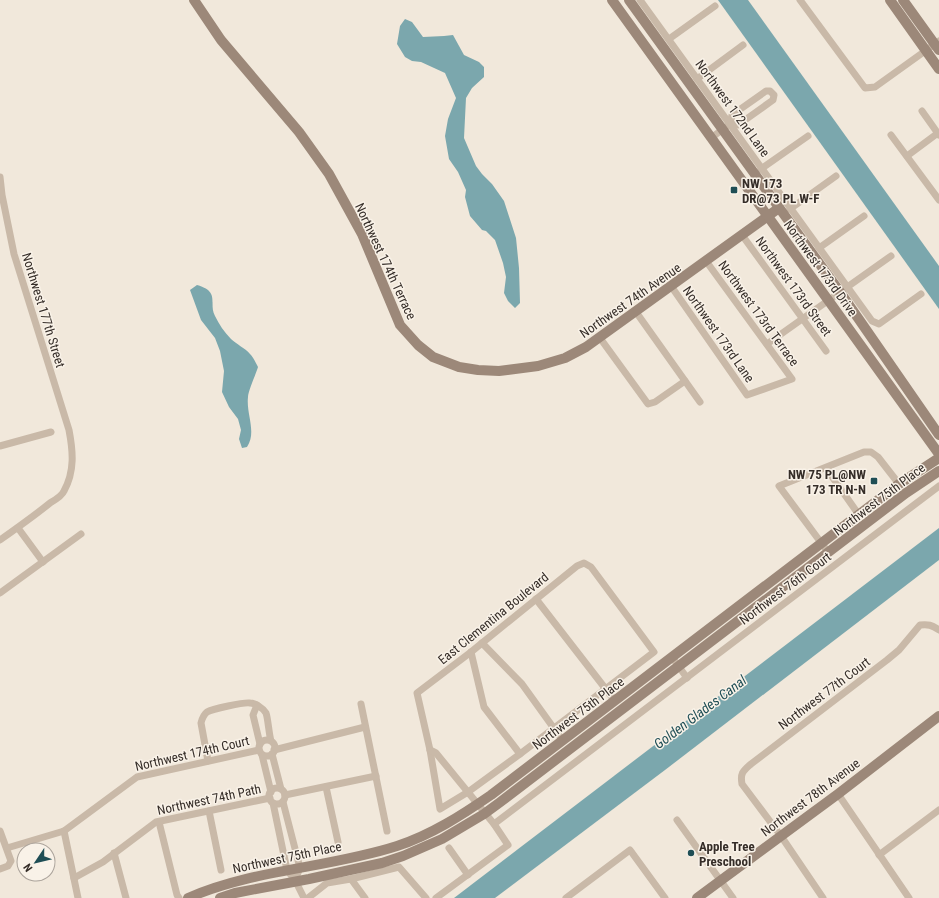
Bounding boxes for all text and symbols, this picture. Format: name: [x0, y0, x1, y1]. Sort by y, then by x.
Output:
street label: Northwest 172nd Lane: [692, 57, 773, 160]
place label: NW 173 DR@73 PL W-F: [742, 176, 819, 206]
marker: NW 173 DR@73 PL W-F: [729, 185, 739, 195]
street label: Northwest 174th Terrace: [352, 201, 419, 322]
street label: Northwest 173rd Drive: [781, 217, 860, 319]
street label: Northwest 173rd Street: [752, 234, 835, 339]
street label: Northwest 177th Street: [19, 251, 68, 369]
street label: Northwest 173rd Terrace: [715, 258, 802, 369]
street label: Northwest 74th Avenue: [577, 260, 684, 341]
street label: Northwest 173rd Lane: [680, 283, 757, 385]
street label: Northwest 75th Place: [831, 460, 928, 539]
place label: NW 75 PL@NW 173 TR N-N: [788, 467, 866, 497]
marker: NW 75 PL@NW 173 TR N-N: [869, 476, 879, 486]
street label: Northwest 76th Court: [737, 549, 834, 628]
street label: East Clementina Boulevard: [435, 569, 551, 667]
street label: Northwest 77th Court: [776, 654, 873, 733]
water label: Golden Glades Canal: [651, 672, 750, 752]
street label: Northwest 75th Place: [530, 674, 627, 753]
street label: Northwest 174th Court: [133, 733, 251, 774]
street label: Northwest 78th Avenue: [758, 755, 863, 839]
street label: Northwest 74th Path: [156, 781, 262, 818]
street label: Northwest 75th Place: [231, 839, 343, 876]
place label: Apple Tree Preschool: [699, 839, 755, 869]
north arrow: [16, 842, 56, 882]
marker: Apple Tree Preschool: [686, 848, 696, 858]
text: N: [21, 861, 35, 874]

